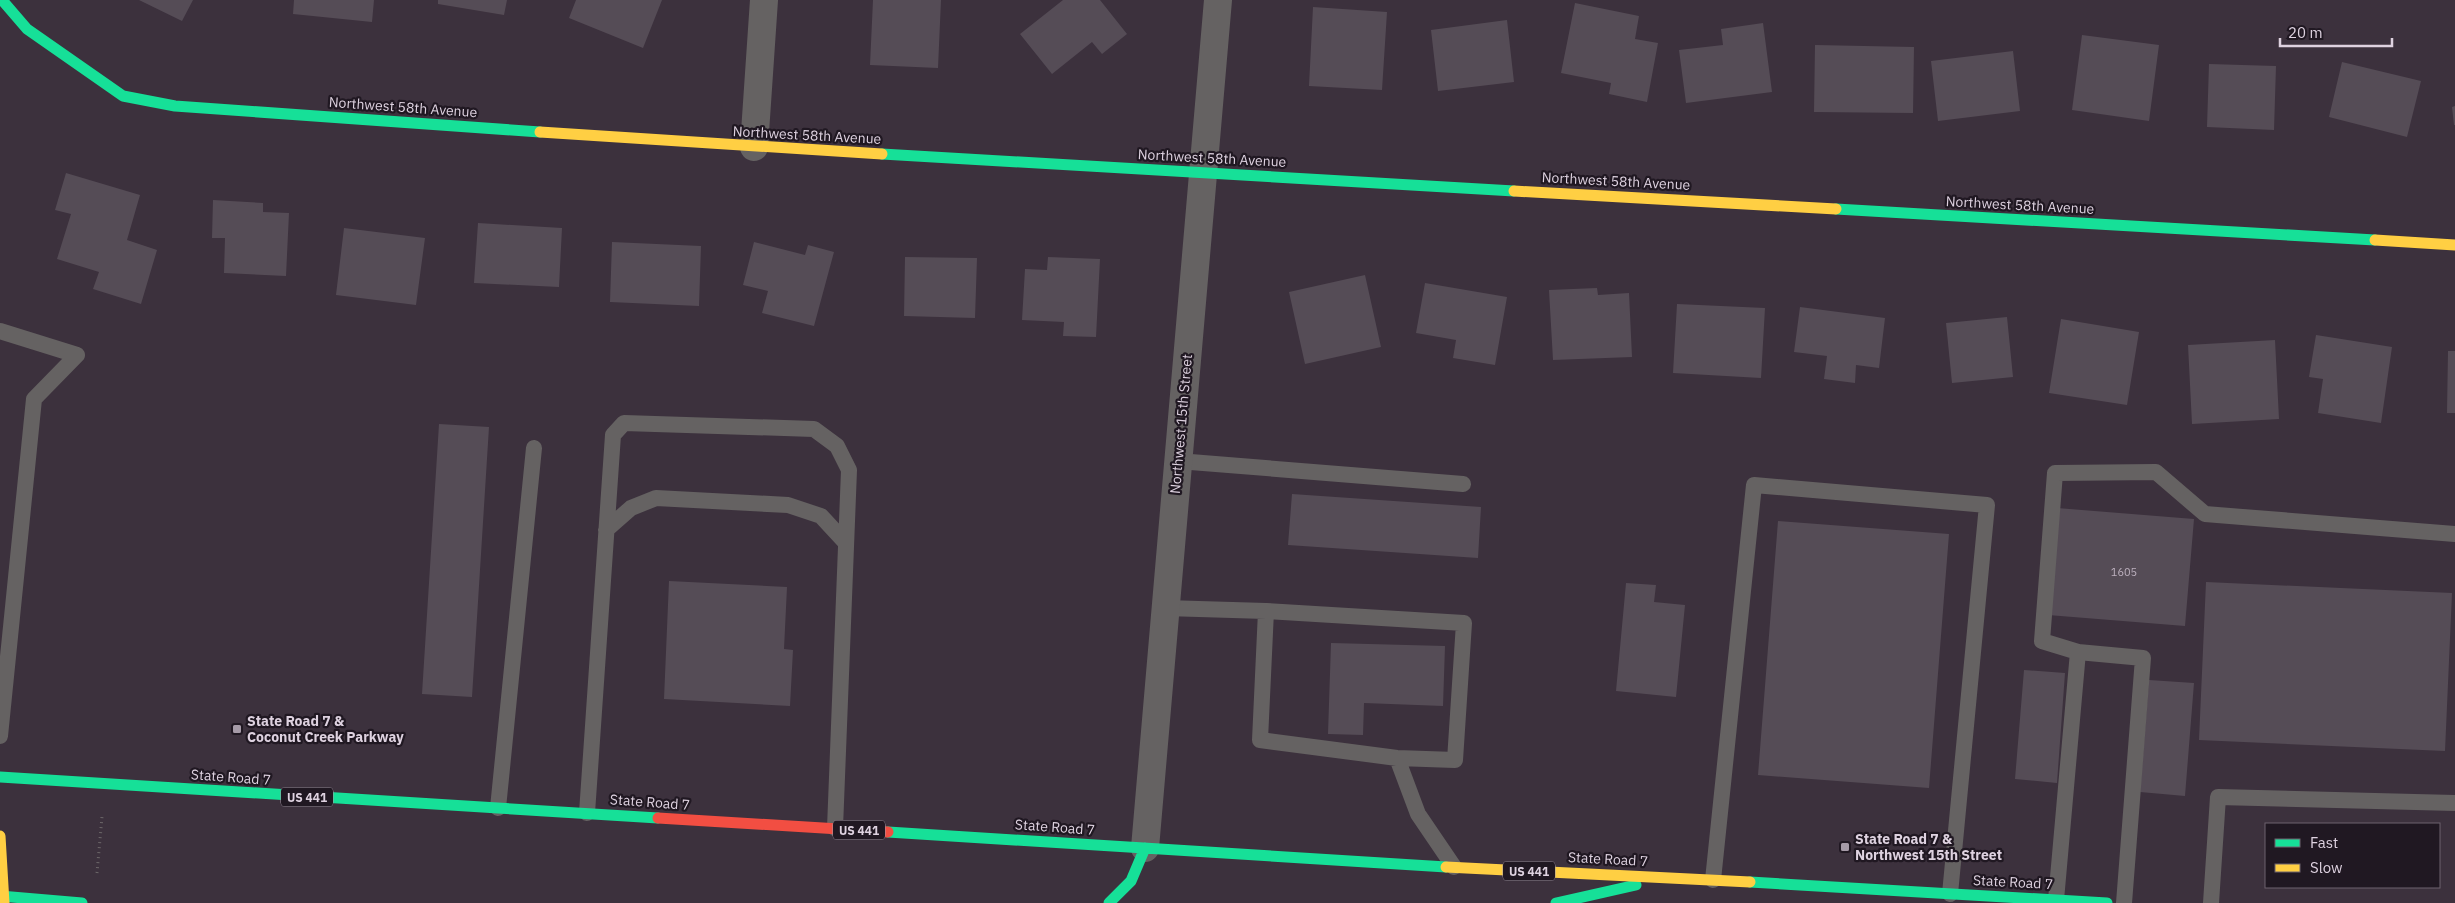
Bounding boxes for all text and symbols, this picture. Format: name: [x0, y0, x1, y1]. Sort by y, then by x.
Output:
scale bar: [2280, 15, 2392, 47]
text: 20 m: [2288, 23, 2323, 42]
street label: Northwest 58th Avenue: [328, 93, 478, 121]
street label: Northwest 58th Avenue: [732, 122, 882, 148]
street label: Northwest 58th Avenue: [1137, 145, 1287, 171]
street label: Northwest 58th Avenue: [1541, 168, 1691, 194]
street label: Northwest 58th Avenue: [1945, 192, 2095, 218]
street label: Northwest 15th Street: [1166, 353, 1196, 495]
house number: 1605: [2111, 565, 2137, 579]
place label: State Road 7 & Coconut Creek Parkway: [247, 712, 404, 746]
marker: State Road 7 & Coconut Creek Parkway: [231, 723, 243, 735]
street label: State Road 7: [190, 765, 272, 789]
road number: US 441: [281, 788, 333, 806]
street label: State Road 7: [609, 790, 691, 814]
street label: State Road 7: [1014, 815, 1096, 839]
road number: US 441: [833, 820, 885, 840]
legend: [2265, 823, 2440, 888]
place label: State Road 7 & Northwest 15th Street: [1855, 830, 2002, 864]
text: Fast: [2310, 833, 2338, 852]
marker: State Road 7 & Northwest 15th Street: [1839, 841, 1851, 853]
street label: State Road 7: [1567, 848, 1649, 870]
text: Slow: [2310, 858, 2343, 877]
road number: US 441: [1503, 861, 1555, 880]
street label: State Road 7: [1972, 871, 2054, 893]

